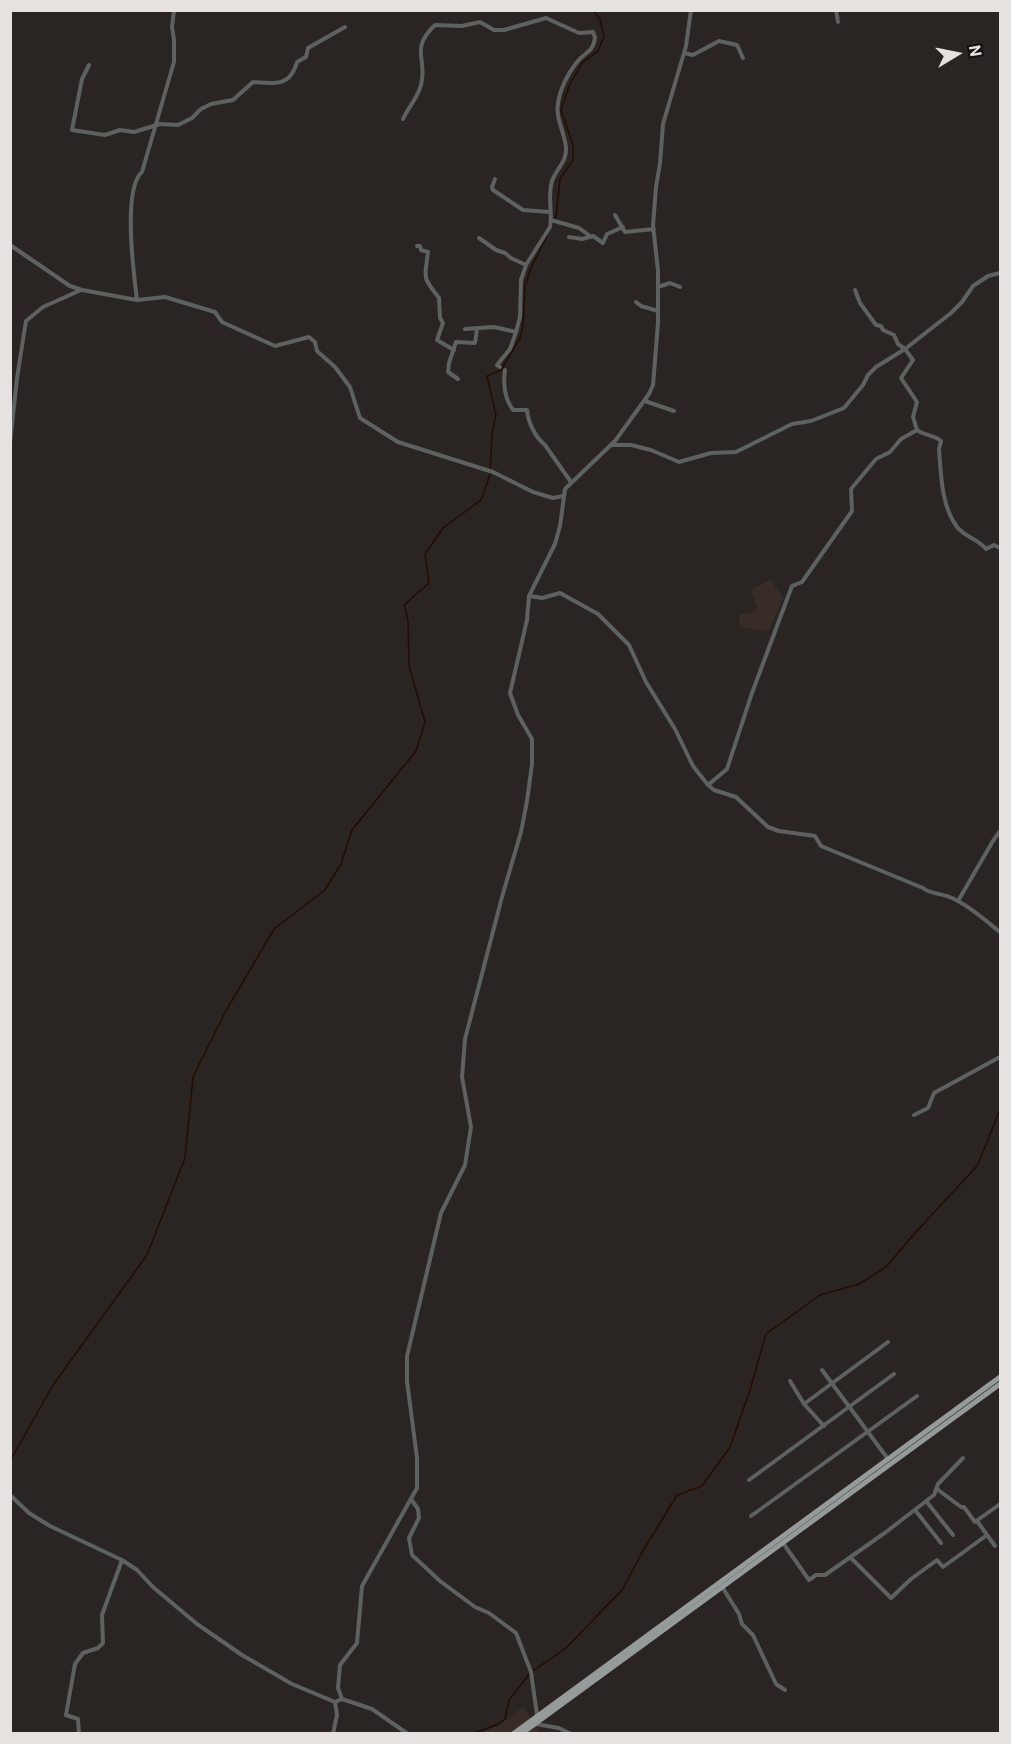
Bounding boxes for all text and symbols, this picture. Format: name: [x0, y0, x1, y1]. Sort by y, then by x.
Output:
north arrow: [927, 24, 987, 84]
text: N: [965, 44, 986, 58]

